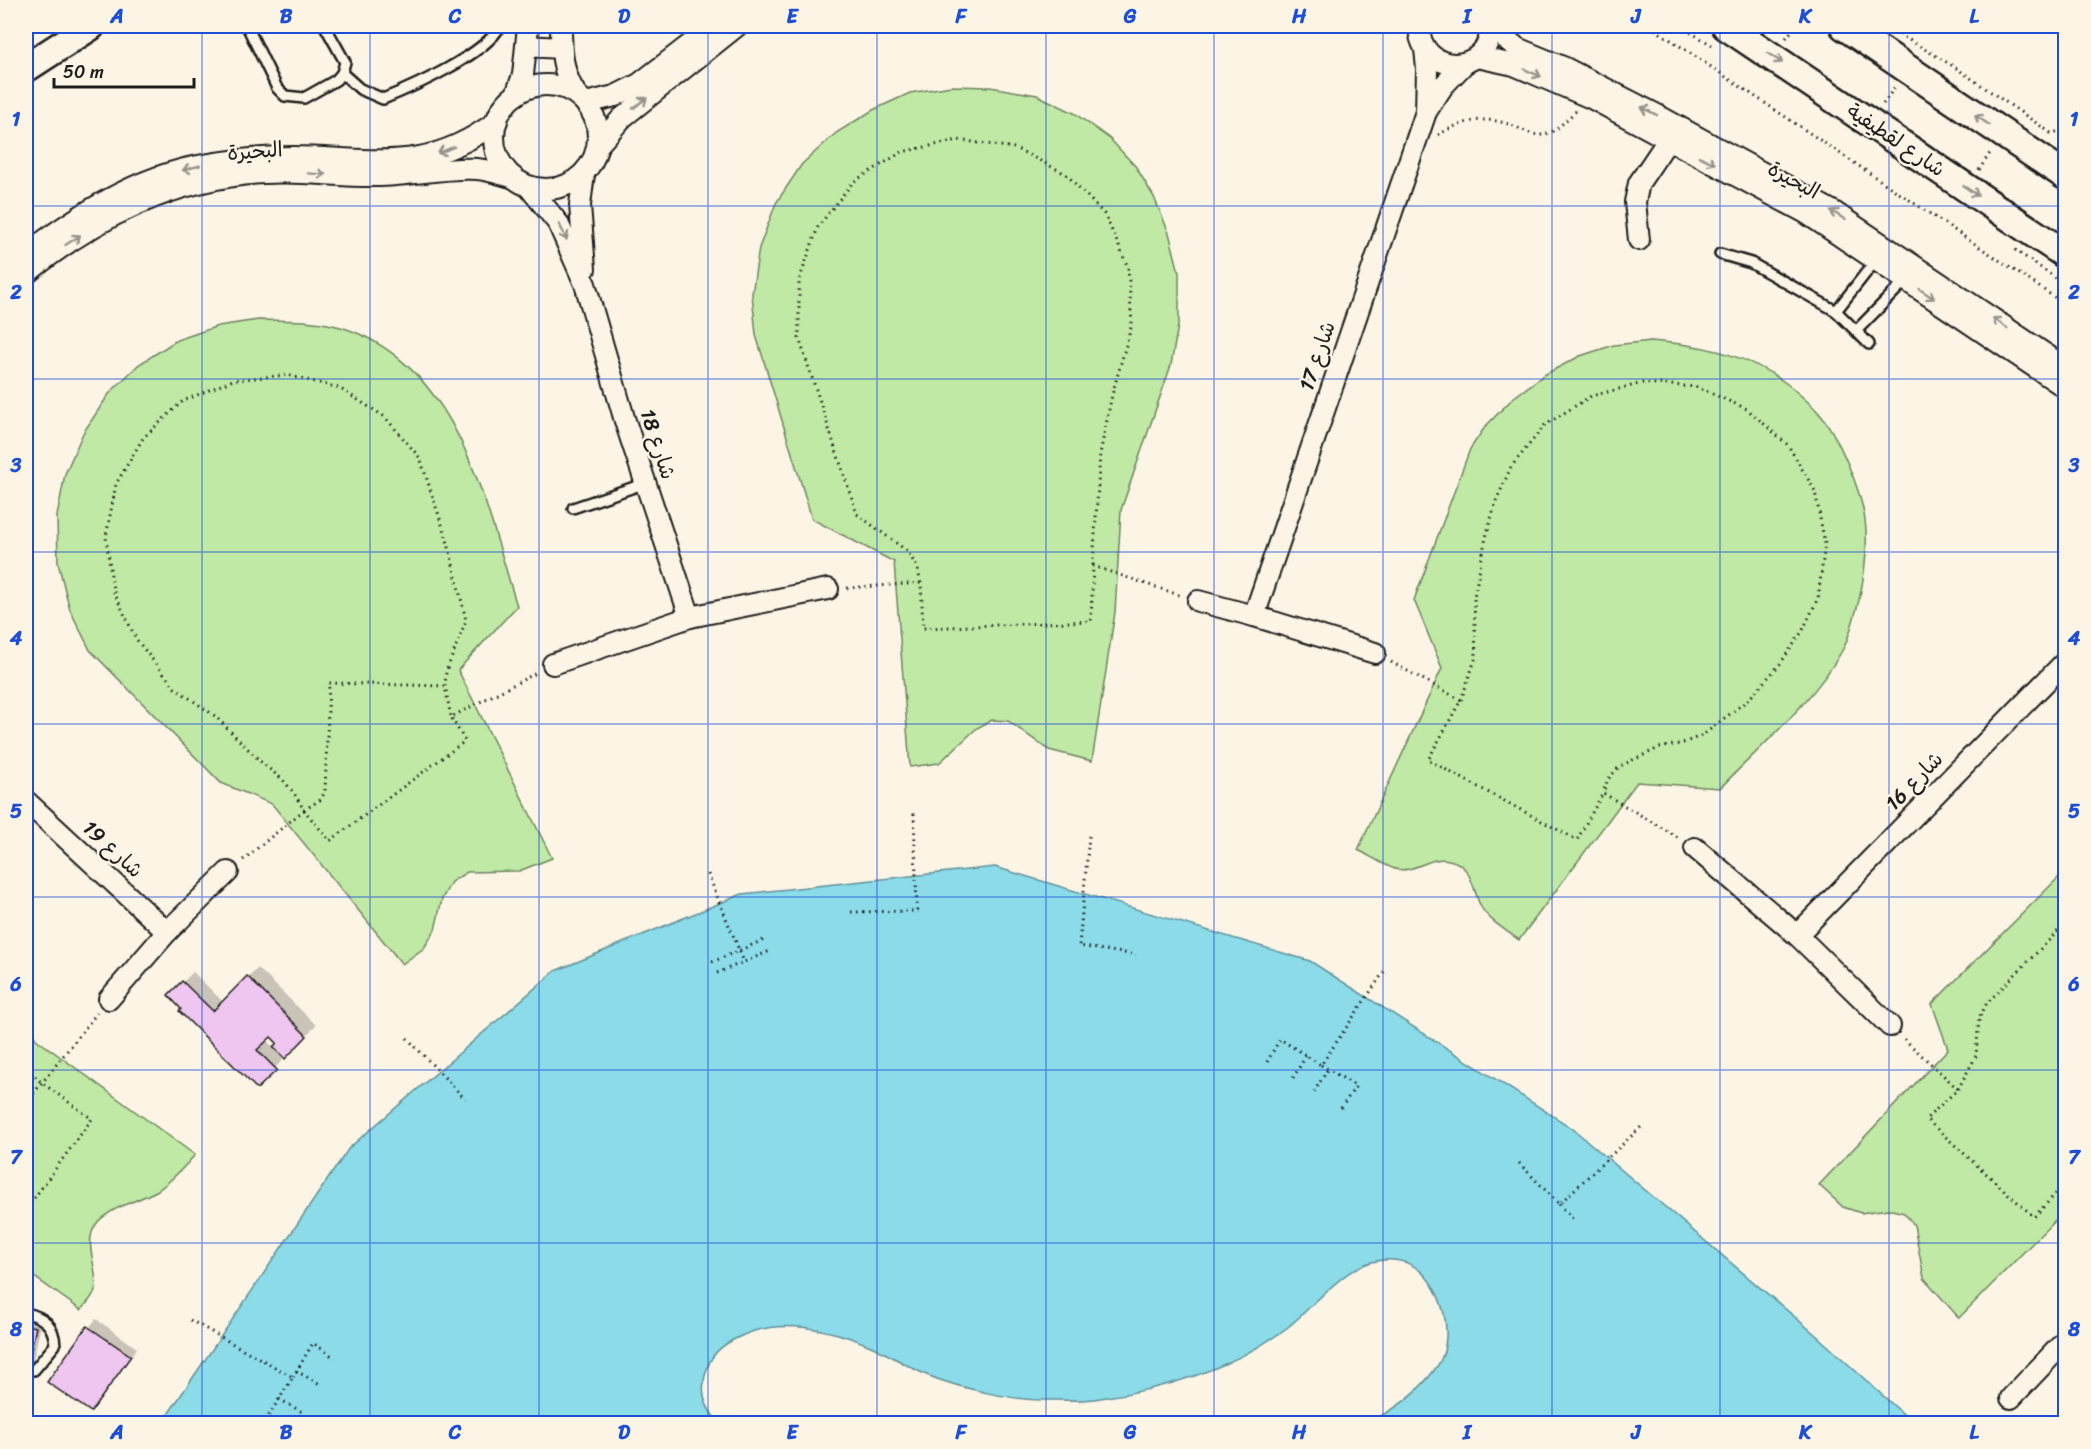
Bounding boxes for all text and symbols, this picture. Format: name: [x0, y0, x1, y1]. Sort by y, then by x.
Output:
text: A: [109, 0, 124, 34]
text: B: [280, 0, 293, 34]
text: C: [448, 0, 462, 34]
text: D: [618, 0, 631, 34]
text: E: [786, 0, 799, 34]
text: F: [955, 0, 968, 34]
text: G: [1123, 0, 1137, 34]
text: H: [1291, 0, 1307, 34]
text: I: [1462, 0, 1473, 34]
text: J: [1630, 0, 1642, 34]
text: K: [1798, 0, 1813, 34]
text: L: [1969, 0, 1979, 34]
scale bar: [54, 51, 194, 89]
one-way arrow: [1766, 52, 1783, 64]
text: 50 m: [63, 56, 104, 88]
one-way arrow: [1523, 68, 1541, 79]
street label: شارع لقطيفية: [1838, 93, 1954, 187]
one-way arrow: [632, 97, 648, 110]
text: 1: [12, 102, 21, 137]
text: 1: [2070, 102, 2079, 137]
one-way arrow: [1640, 104, 1658, 116]
one-way arrow: [1975, 114, 1991, 126]
street label: البحيرة: [226, 130, 284, 172]
one-way arrow: [438, 145, 456, 156]
street label: البحيرة: [1761, 150, 1827, 210]
one-way arrow: [1698, 154, 1716, 166]
one-way arrow: [181, 162, 200, 174]
one-way arrow: [306, 169, 326, 180]
one-way arrow: [1962, 185, 1979, 197]
one-way arrow: [1830, 208, 1847, 220]
one-way arrow: [557, 223, 569, 241]
one-way arrow: [64, 234, 81, 246]
text: 2: [9, 275, 22, 310]
text: 2: [2067, 275, 2080, 310]
one-way arrow: [1918, 288, 1935, 300]
street label: شارع 17: [1287, 316, 1347, 396]
one-way arrow: [1992, 317, 2009, 329]
street label: شارع 18: [629, 404, 687, 484]
text: 3: [10, 448, 22, 483]
text: 3: [2068, 448, 2080, 483]
text: 4: [9, 621, 23, 656]
text: 4: [2067, 621, 2081, 656]
street label: شارع 16: [1875, 742, 1953, 820]
text: 5: [10, 794, 22, 829]
text: 5: [2068, 794, 2080, 829]
street label: شارع 19: [73, 810, 153, 888]
text: 6: [9, 967, 22, 1002]
text: 6: [2067, 967, 2080, 1002]
text: 7: [10, 1140, 23, 1175]
text: 7: [2068, 1140, 2081, 1175]
text: 8: [9, 1312, 23, 1347]
text: 8: [2067, 1312, 2081, 1347]
text: A: [109, 1415, 124, 1449]
text: B: [280, 1415, 293, 1449]
text: C: [448, 1415, 462, 1449]
text: D: [618, 1415, 631, 1449]
text: E: [786, 1415, 799, 1449]
text: F: [955, 1415, 968, 1449]
text: G: [1123, 1415, 1137, 1449]
text: H: [1291, 1415, 1307, 1449]
text: I: [1462, 1415, 1473, 1449]
text: J: [1630, 1415, 1642, 1449]
text: K: [1798, 1415, 1813, 1449]
text: L: [1969, 1415, 1979, 1449]

